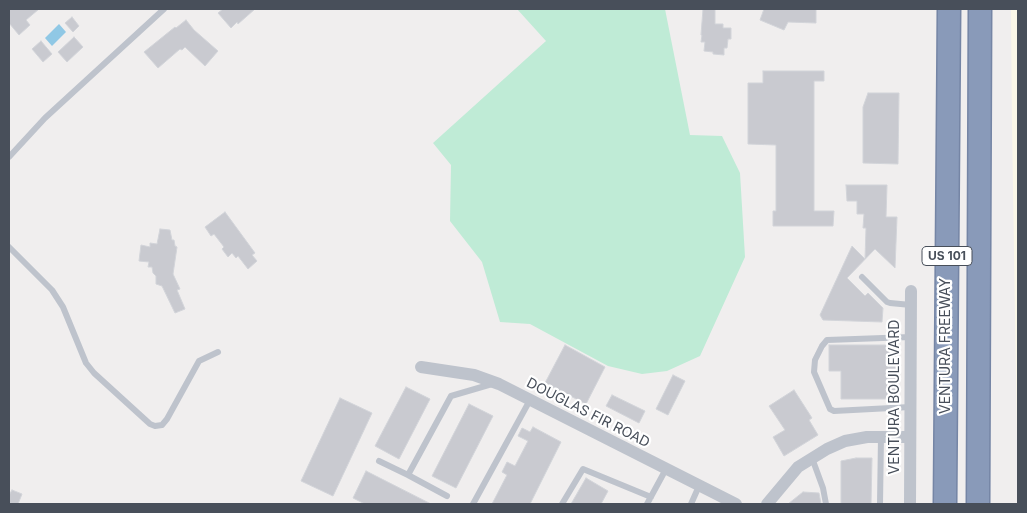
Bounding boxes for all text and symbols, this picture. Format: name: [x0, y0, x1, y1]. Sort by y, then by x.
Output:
road number: US 101: [922, 247, 972, 266]
street label: VENTURA FREEWAY: [938, 278, 954, 414]
street label: VENTURA BOULEVARD: [887, 320, 903, 474]
street label: DOUGLAS FIR ROAD: [524, 375, 652, 451]

